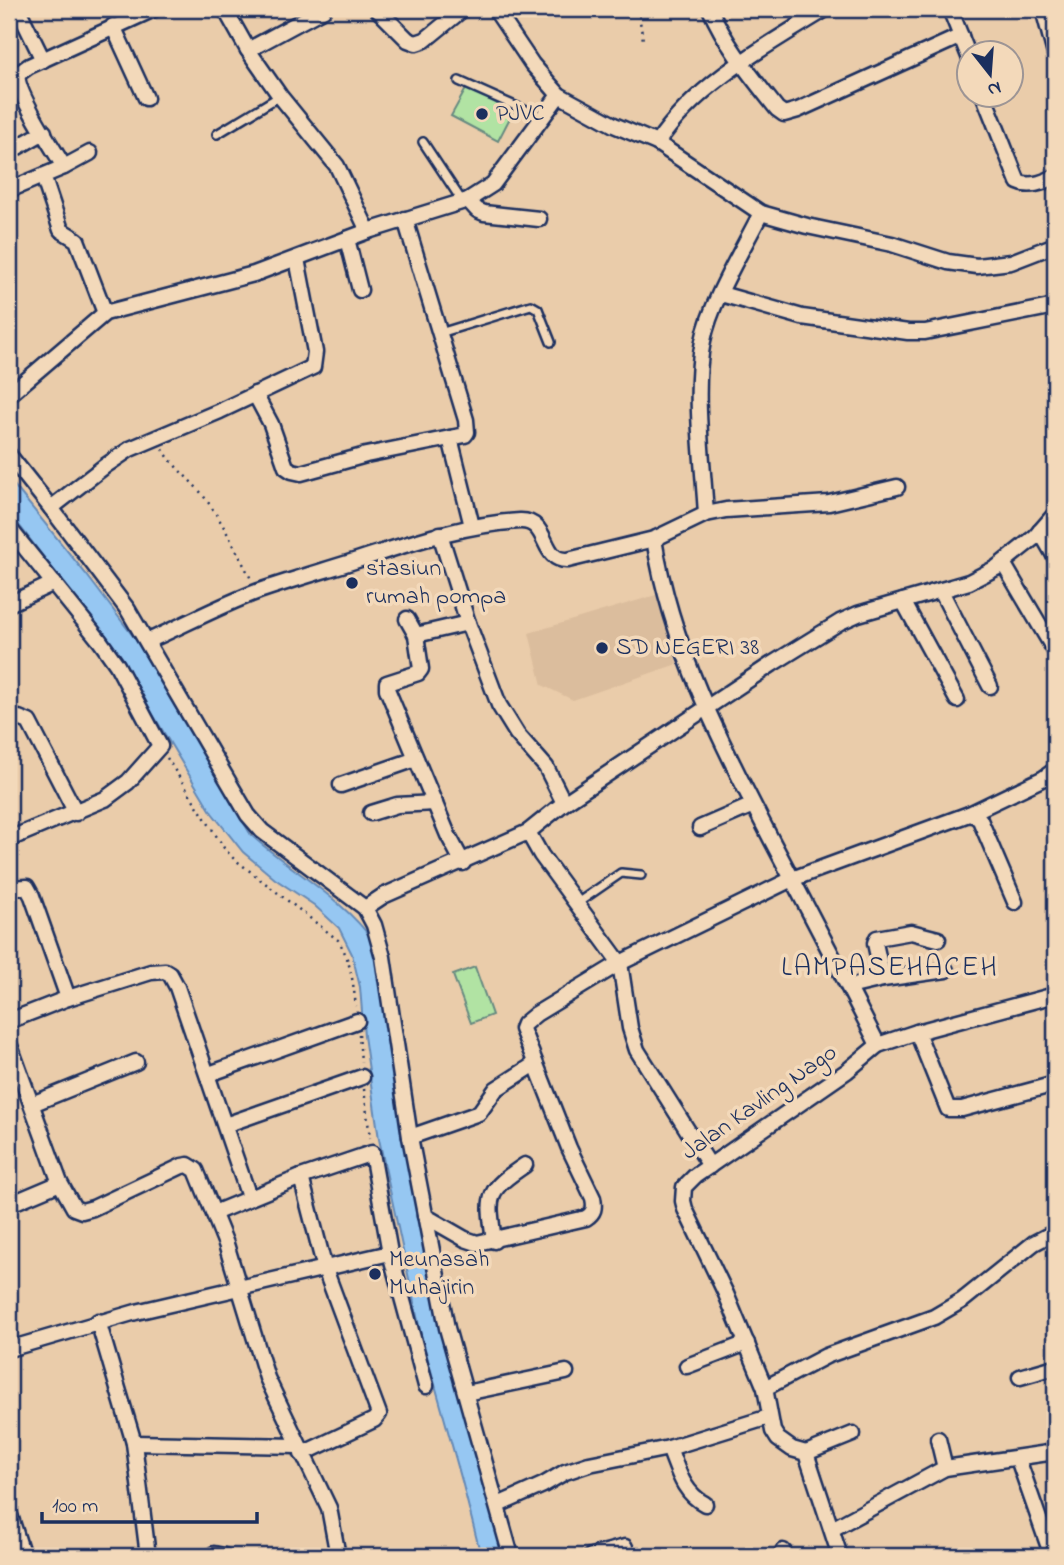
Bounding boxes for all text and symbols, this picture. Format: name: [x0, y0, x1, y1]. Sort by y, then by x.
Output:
north arrow: [956, 38, 1026, 108]
text: N: [984, 73, 1004, 103]
place label: PJVC: [496, 97, 545, 132]
marker: PJVC: [474, 106, 490, 122]
place label: stasiun rumah pompa: [366, 552, 506, 615]
marker: stasiun rumah pompa: [344, 575, 360, 591]
place label: SD NEGERI 38: [616, 631, 759, 666]
marker: SD NEGERI 38: [594, 640, 610, 656]
district label: LAMPASEHACEH: [781, 948, 999, 989]
street label: Jalan Kavling Nago: [675, 1036, 845, 1170]
place label: Meunasah Muhajirin: [389, 1243, 489, 1306]
marker: Meunasah Muhajirin: [367, 1266, 383, 1282]
scale bar: [42, 1481, 257, 1525]
text: 100 m: [52, 1492, 98, 1522]

